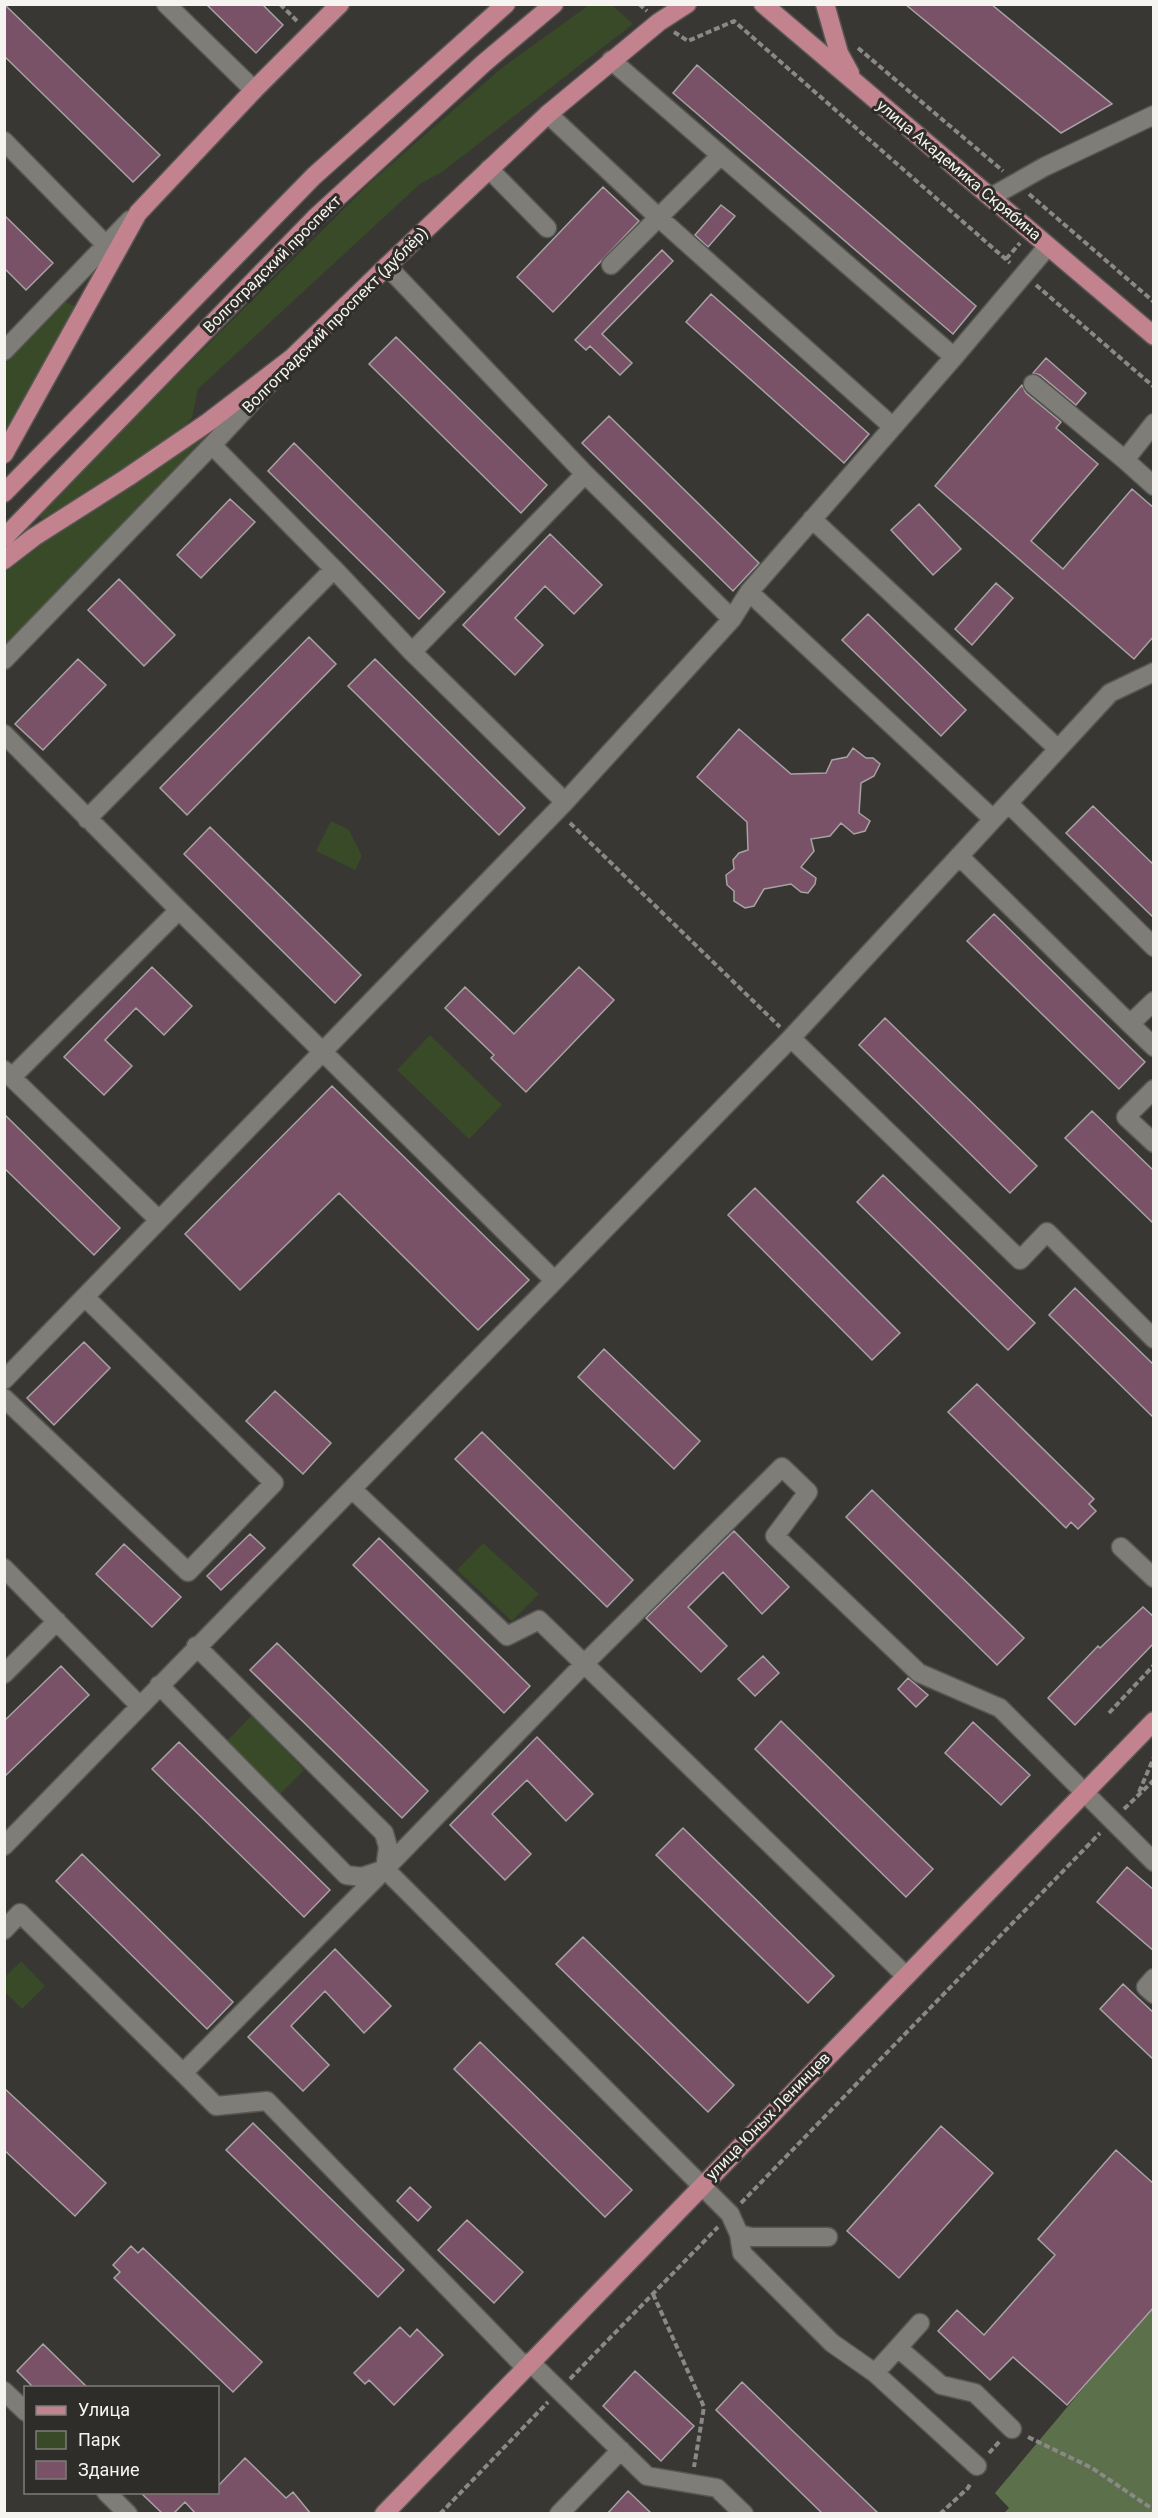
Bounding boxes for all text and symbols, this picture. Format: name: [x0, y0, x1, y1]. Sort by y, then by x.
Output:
street label: улица Академика Скрябина: [873, 96, 1045, 244]
street label: Волгоградский проспект: [199, 191, 345, 337]
street label: Волгоградский проспект (дублёр): [238, 223, 432, 417]
street label: улица Юных Ленинцев: [702, 2048, 834, 2184]
legend: [24, 2386, 219, 2494]
text: Улица: [78, 2399, 130, 2420]
text: Парк: [78, 2429, 121, 2450]
text: Здание: [78, 2459, 140, 2480]

